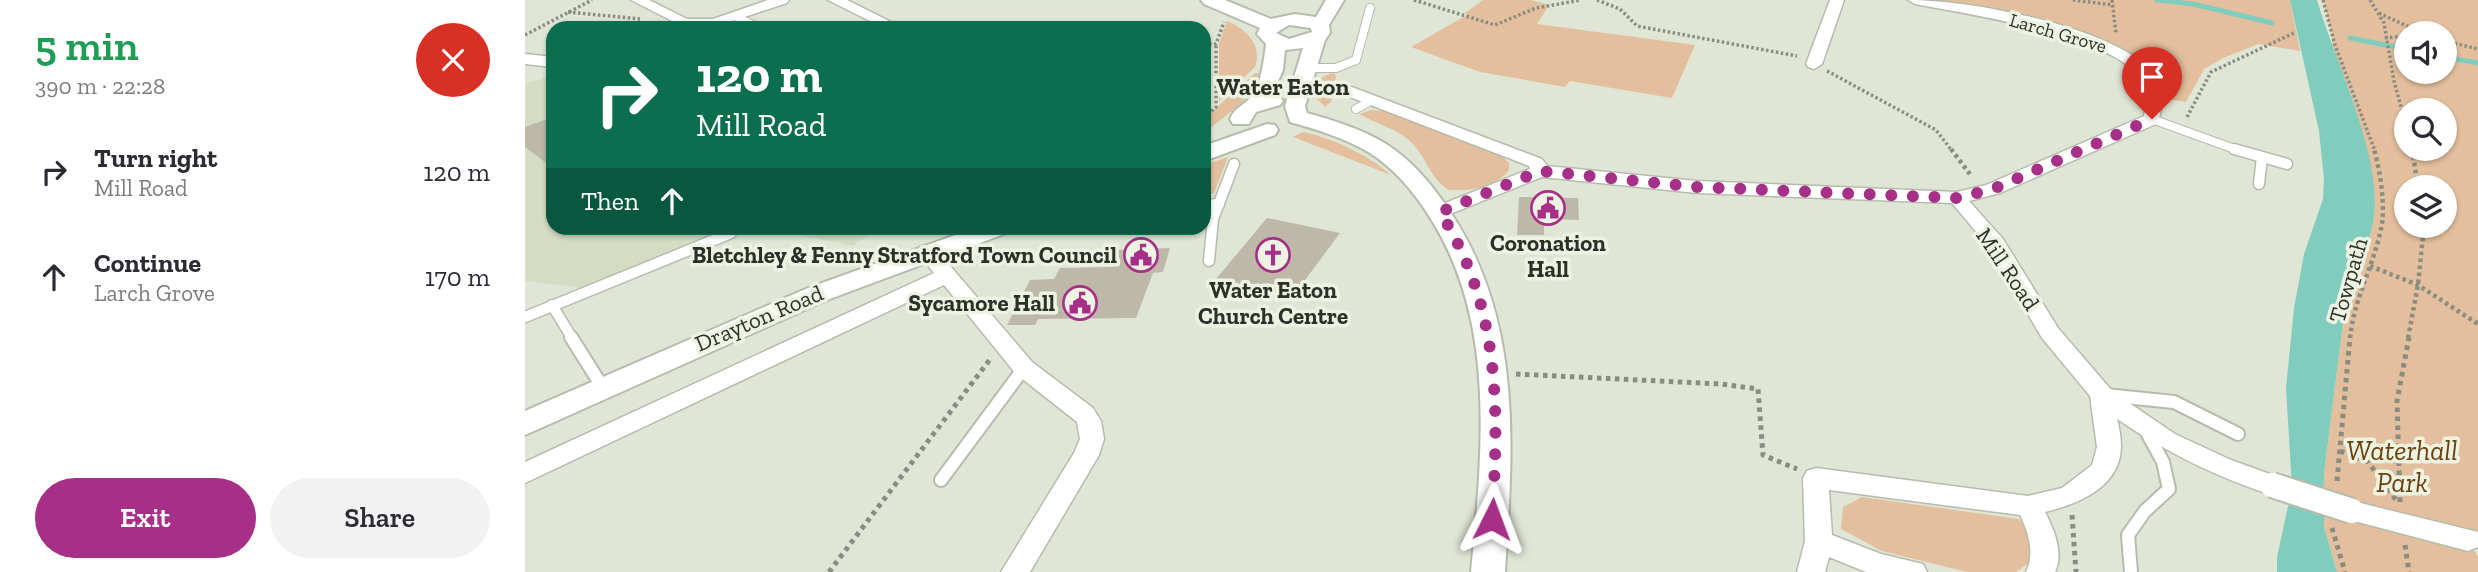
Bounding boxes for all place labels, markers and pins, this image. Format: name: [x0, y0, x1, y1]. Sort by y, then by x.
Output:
pin: [2122, 47, 2182, 119]
public building icon: Coronation Hall: [1529, 189, 1567, 227]
place label: Coronation Hall: [1490, 229, 1606, 283]
public building icon: Bletchley & Fenny Stratford Town Council: [1122, 236, 1160, 274]
church icon: Water Eaton Church Centre: [1254, 236, 1292, 274]
place label: Bletchley & Fenny Stratford Town Council: [692, 241, 1117, 269]
place label: Water Eaton Church Centre: [1198, 276, 1348, 330]
public building icon: Sycamore Hall: [1061, 284, 1099, 322]
place label: Sycamore Hall: [908, 289, 1055, 317]

